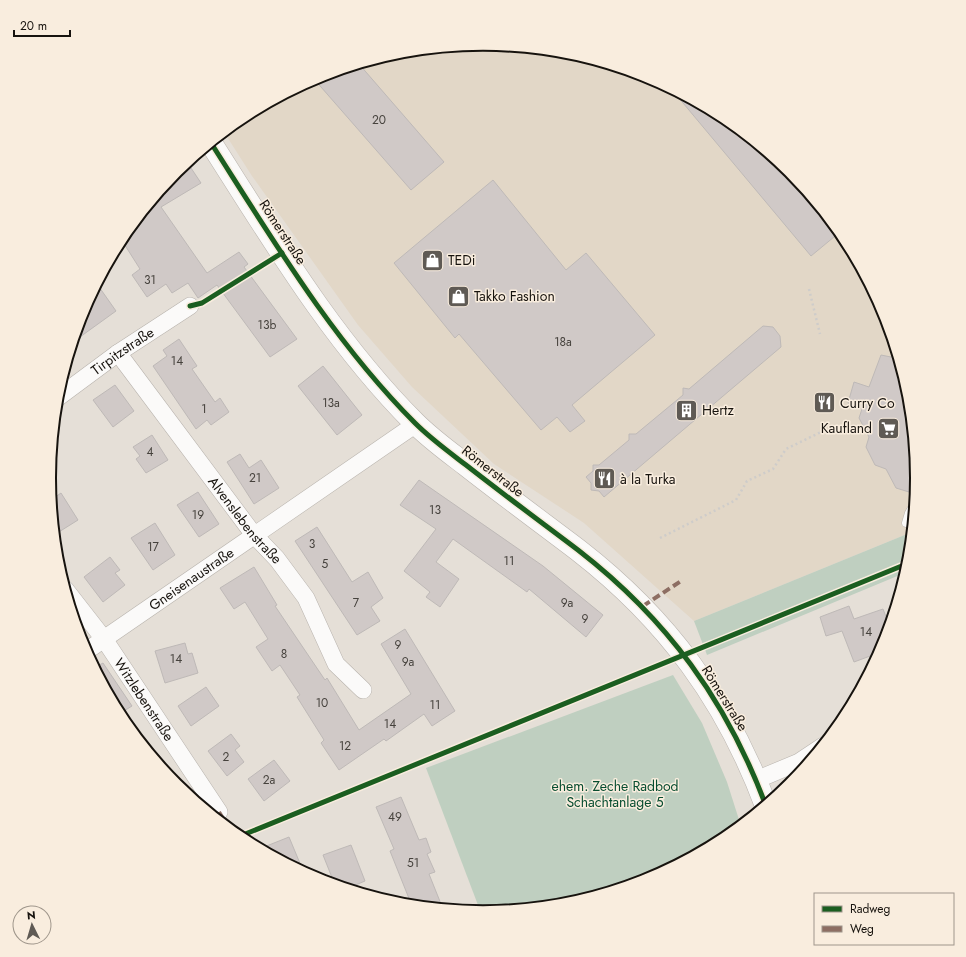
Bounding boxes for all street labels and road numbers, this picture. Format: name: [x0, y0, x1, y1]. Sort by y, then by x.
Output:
street label: Römerstraße: [254, 195, 312, 269]
street label: Tirpitzstraße: [87, 322, 158, 380]
street label: Römerstraße: [458, 440, 528, 502]
street label: Alvenslebenstraße: [204, 472, 286, 568]
street label: Gneisenaustraße: [145, 542, 238, 615]
street label: Witzlebenstraße: [109, 654, 179, 745]
street label: Römerstraße: [697, 661, 753, 735]

